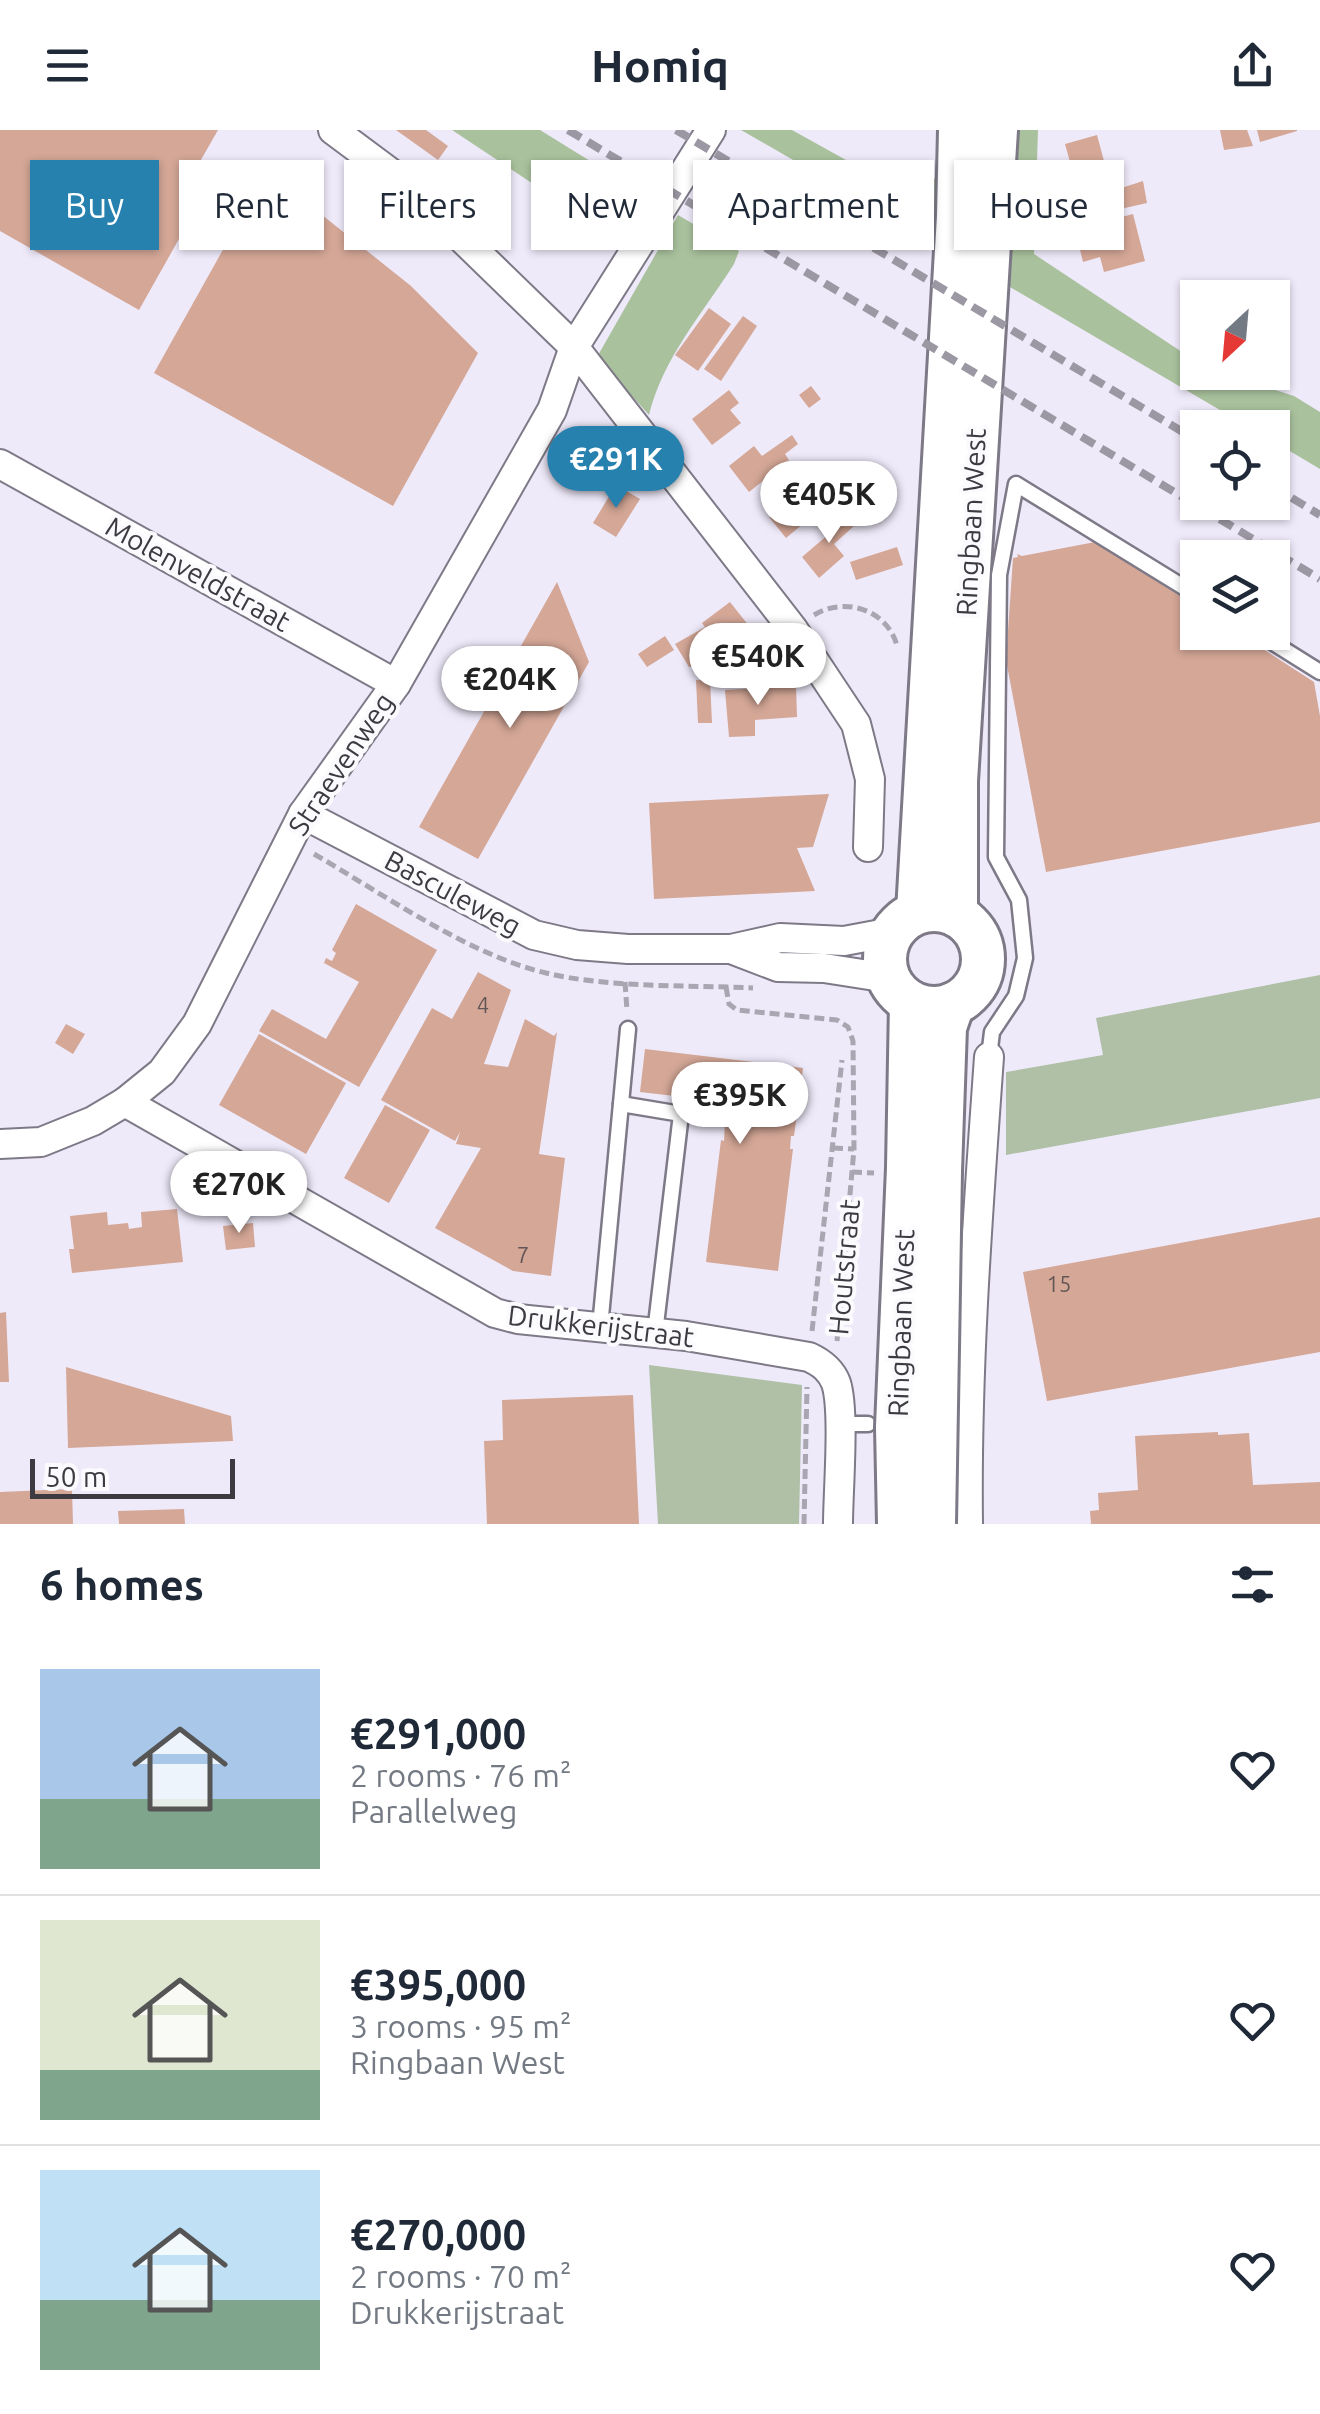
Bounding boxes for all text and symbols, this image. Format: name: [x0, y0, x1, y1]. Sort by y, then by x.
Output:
icon: menu: [40, 38, 95, 93]
icon: share: [1225, 38, 1280, 93]
text: Homiq: [591, 40, 729, 91]
chip: Buy: [30, 160, 159, 250]
chip: Rent: [179, 160, 324, 250]
chip: Filters: [344, 160, 511, 250]
chip: New: [531, 160, 673, 250]
chip: Apartment: [693, 160, 934, 250]
chip: House: [954, 160, 1124, 250]
north arrow: [1180, 280, 1290, 390]
map controls: [1180, 280, 1290, 650]
button: locate: [1180, 410, 1290, 520]
pin: €291K: [546, 426, 686, 511]
street label: Ringbaan West: [950, 427, 991, 617]
text: €291K: [569, 440, 663, 476]
pin: €405K: [759, 461, 899, 546]
text: €405K: [782, 475, 876, 511]
street label: Molenveldstraat: [101, 510, 296, 637]
button: layers: [1180, 540, 1290, 650]
pin: €540K: [688, 623, 828, 708]
text: €540K: [711, 637, 805, 673]
pin: €204K: [440, 646, 580, 731]
text: €204K: [463, 660, 557, 696]
street label: Straevenweg: [282, 687, 399, 841]
street label: Basculeweg: [380, 844, 526, 941]
house number: 4: [477, 992, 489, 1017]
pin: €395K: [670, 1062, 810, 1147]
text: €395K: [693, 1076, 787, 1112]
pin: €270K: [169, 1151, 309, 1236]
text: €270K: [192, 1165, 286, 1201]
street label: Houtstraat: [822, 1198, 865, 1336]
street label: Ringbaan West: [882, 1228, 919, 1417]
house number: 7: [517, 1242, 529, 1267]
house number: 15: [1047, 1271, 1071, 1296]
street label: Drukkerijstraat: [506, 1299, 696, 1352]
scale bar: [30, 1454, 235, 1498]
text: 50 m: [45, 1461, 107, 1492]
icon: filters: [1225, 1557, 1280, 1612]
text: 6 homes: [40, 1561, 204, 1608]
icon: home: [120, 1709, 240, 1829]
text: €291,000: [350, 1710, 526, 1757]
icon: heart: [1225, 1742, 1280, 1797]
text: 2 rooms · 76 m²: [350, 1757, 571, 1793]
text: Parallelweg: [350, 1793, 518, 1829]
icon: home: [120, 1960, 240, 2080]
text: €395,000: [350, 1961, 526, 2008]
icon: heart: [1225, 1993, 1280, 2048]
text: 3 rooms · 95 m²: [350, 2008, 571, 2044]
text: Ringbaan West: [350, 2044, 565, 2080]
icon: home: [120, 2210, 240, 2330]
text: €270,000: [350, 2211, 526, 2258]
icon: heart: [1225, 2243, 1280, 2298]
text: 2 rooms · 70 m²: [350, 2258, 571, 2294]
text: Drukkerijstraat: [350, 2294, 564, 2330]

